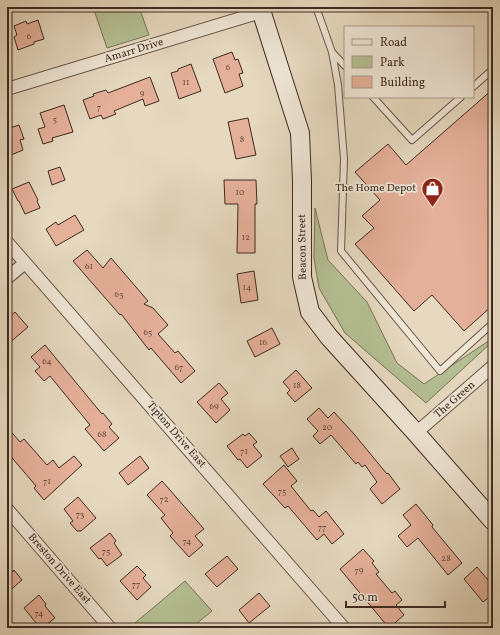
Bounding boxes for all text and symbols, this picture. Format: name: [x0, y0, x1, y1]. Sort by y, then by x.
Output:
legend: [344, 26, 474, 98]
house number: 6: [27, 30, 32, 43]
street label: Amarr Drive: [103, 35, 165, 67]
text: Road: [380, 35, 407, 51]
text: Park: [380, 55, 405, 71]
house number: 6: [226, 61, 231, 74]
text: Building: [380, 75, 425, 91]
house number: 11: [183, 76, 189, 89]
house number: 9: [140, 87, 145, 100]
house number: 7: [97, 101, 101, 114]
house number: 5: [53, 113, 57, 126]
house number: 8: [240, 133, 245, 146]
shop icon: The Home Depot: [419, 175, 445, 208]
place label: The Home Depot: [335, 181, 416, 196]
house number: 10: [236, 186, 245, 199]
street label: Beacon Street: [295, 214, 311, 280]
house number: 12: [242, 231, 250, 244]
house number: 61: [85, 260, 93, 273]
house number: 14: [243, 281, 251, 294]
house number: 63: [114, 288, 124, 301]
house number: 65: [144, 326, 152, 339]
house number: 16: [259, 336, 267, 349]
house number: 64: [42, 355, 52, 368]
house number: 67: [175, 361, 183, 374]
street label: The Green: [431, 378, 479, 422]
house number: 18: [293, 379, 301, 392]
street label: Tipton Drive East: [143, 399, 209, 472]
house number: 69: [209, 400, 219, 413]
house number: 20: [322, 421, 333, 434]
house number: 68: [97, 428, 107, 441]
house number: 71: [240, 445, 248, 458]
house number: 71: [43, 475, 51, 488]
house number: 75: [278, 485, 286, 498]
house number: 72: [159, 493, 169, 506]
house number: 73: [76, 508, 85, 521]
house number: 77: [318, 521, 326, 534]
street label: Breston Drive East: [24, 530, 94, 608]
house number: 74: [183, 535, 191, 548]
house number: 75: [102, 545, 110, 558]
house number: 28: [441, 552, 451, 565]
house number: 79: [355, 564, 364, 577]
house number: 77: [132, 578, 140, 591]
scale bar: [346, 583, 445, 609]
text: 50 m: [352, 590, 378, 606]
house number: 74: [35, 607, 43, 620]

